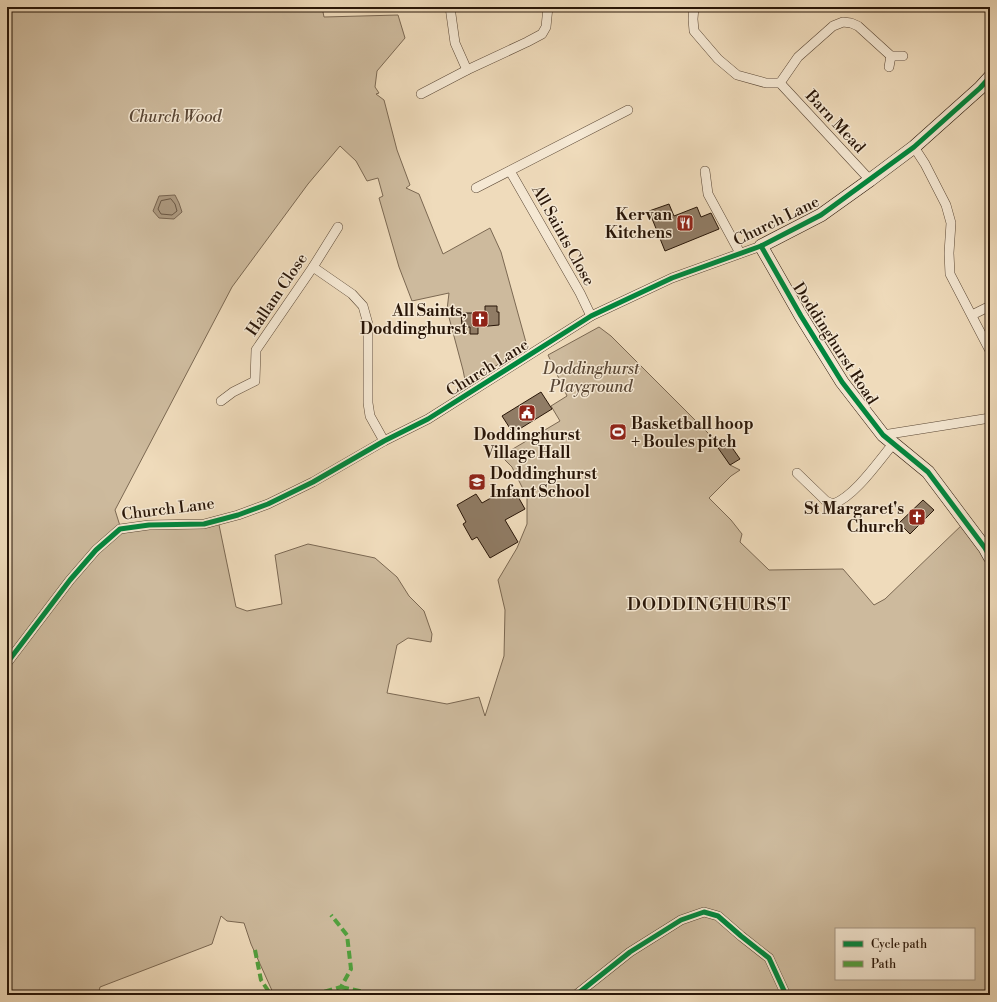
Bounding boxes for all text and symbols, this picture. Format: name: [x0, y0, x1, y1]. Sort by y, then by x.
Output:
street label: Barn Mead: [800, 85, 869, 157]
park label: Church Wood: [128, 107, 223, 127]
street label: All Saints Close: [527, 181, 599, 289]
street label: Church Lane: [730, 191, 823, 250]
place label: Kervan Kitchens: [605, 205, 672, 243]
restaurant icon: Kervan Kitchens: [675, 213, 695, 233]
street label: Hallam Close: [242, 249, 312, 340]
street label: Doddinghurst Road: [788, 279, 882, 408]
place label: All Saints, Doddinghurst: [360, 301, 467, 339]
church icon: All Saints, Doddinghurst: [470, 309, 490, 329]
street label: Church Lane: [443, 335, 532, 401]
park label: Doddinghurst Playground: [542, 359, 640, 397]
public building icon: Doddinghurst Village Hall: [517, 403, 537, 423]
place label: Basketball hoop + Boules pitch: [631, 414, 754, 452]
sports icon: Basketball hoop + Boules pitch: [608, 422, 628, 442]
place label: Doddinghurst Village Hall: [474, 425, 581, 463]
place label: Doddinghurst Infant School: [490, 464, 597, 502]
school or university icon: Doddinghurst Infant School: [467, 472, 487, 492]
street label: Church Lane: [121, 493, 216, 525]
place label: St Margaret's Church: [804, 499, 904, 537]
church icon: St Margaret's Church: [907, 507, 927, 527]
district label: DODDINGHURST: [627, 593, 791, 616]
legend: [835, 928, 975, 980]
text: Cycle path: [871, 937, 927, 952]
text: Path: [871, 957, 896, 972]

